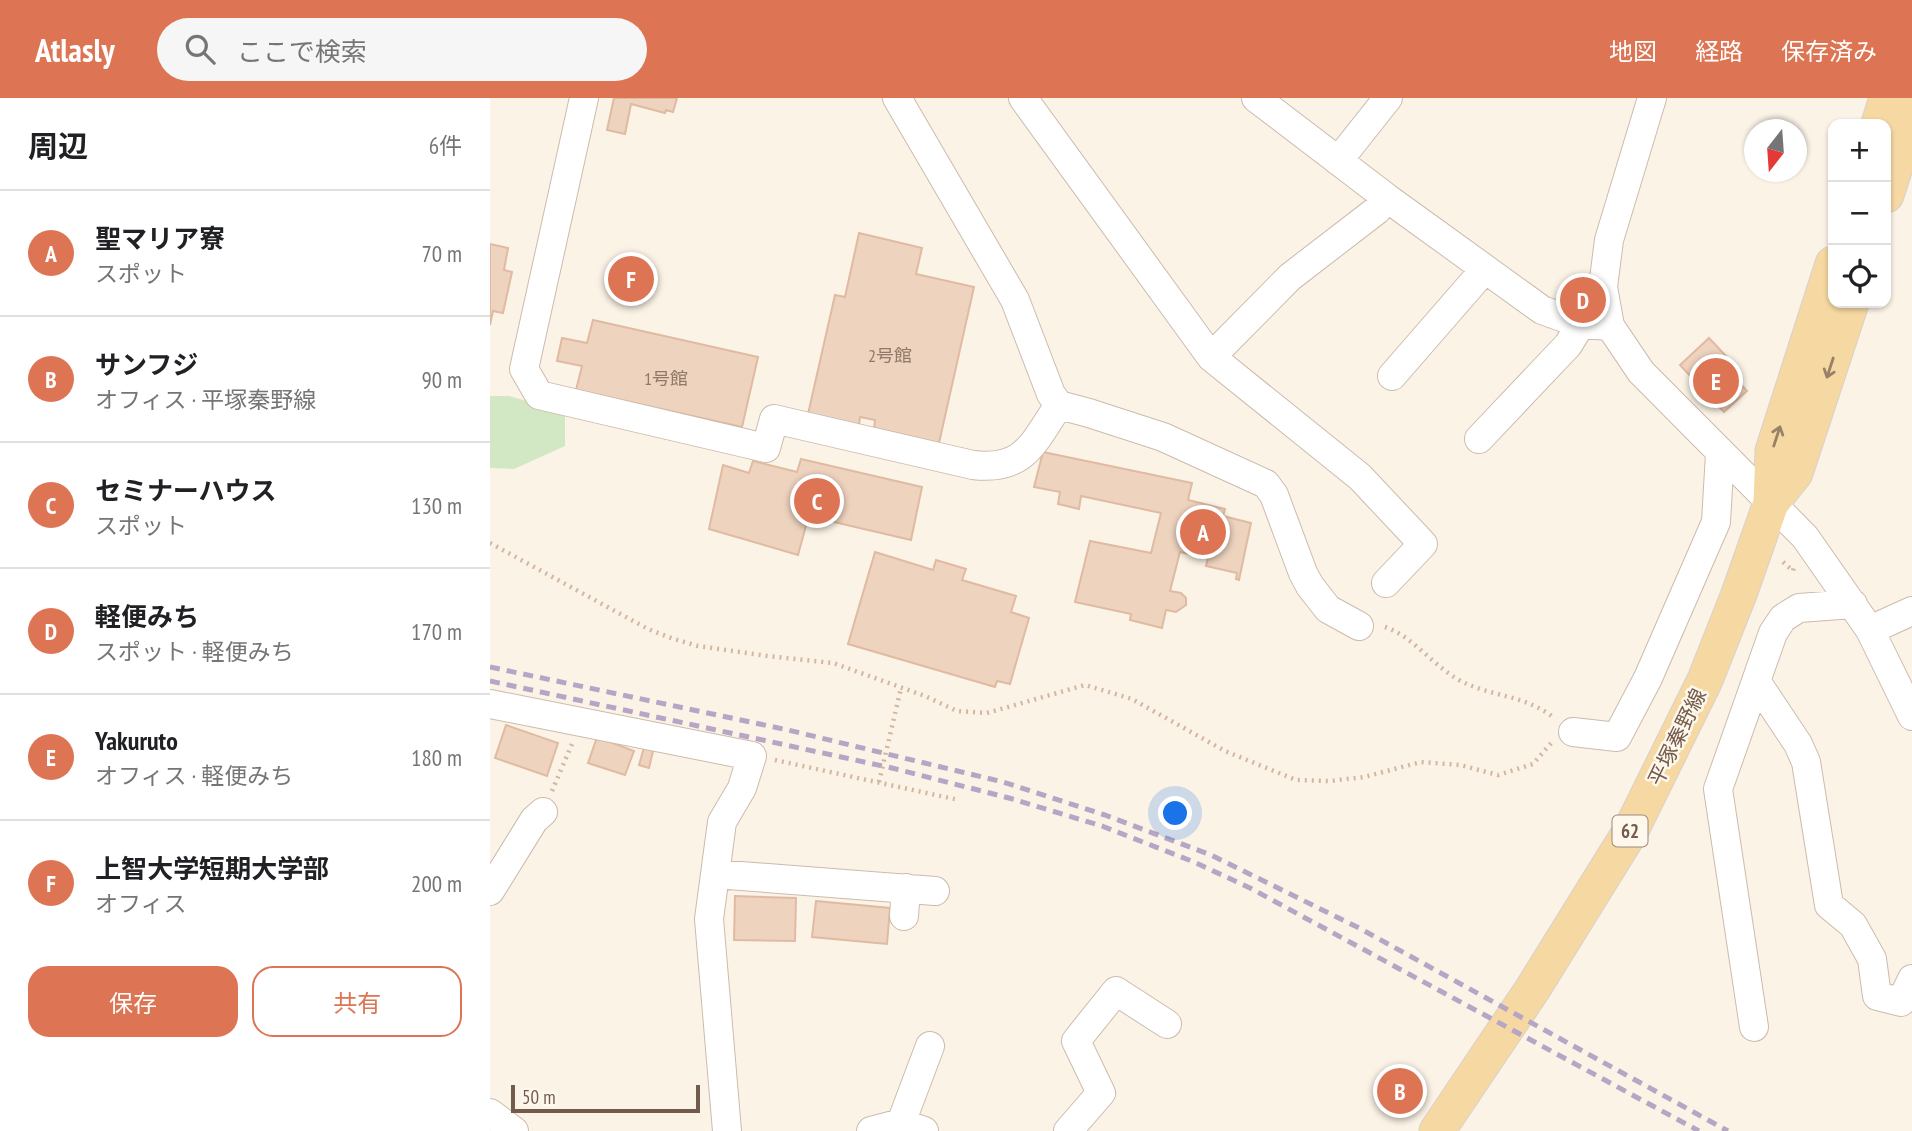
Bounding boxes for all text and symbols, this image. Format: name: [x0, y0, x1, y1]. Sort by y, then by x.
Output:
search box: [157, 18, 647, 81]
text: Atlasly: [35, 28, 115, 71]
icon: search: [181, 30, 219, 68]
text: ここで検索: [237, 35, 367, 68]
text: 地図: [1609, 36, 1657, 67]
text: 経路: [1695, 36, 1743, 67]
text: 保存済み: [1781, 36, 1877, 67]
north arrow: [1744, 119, 1807, 182]
map controls: [1828, 119, 1891, 308]
button: +: [1828, 119, 1891, 182]
text: 周辺: [28, 126, 88, 165]
text: 6件: [429, 131, 462, 160]
button: −: [1828, 182, 1891, 245]
text: 聖マリア寮: [95, 222, 225, 255]
text: A: [45, 239, 57, 268]
text: 70 m: [421, 239, 462, 268]
button: locate: [1828, 245, 1891, 308]
pin: F: [608, 253, 654, 305]
text: スポット: [95, 259, 187, 288]
pin: D: [1560, 274, 1606, 326]
house number: 2号館: [868, 344, 912, 367]
text: サンフジ: [95, 348, 198, 381]
pin: E: [1693, 355, 1739, 407]
one-way arrow: [1822, 356, 1835, 378]
text: B: [45, 365, 57, 394]
text: 90 m: [421, 365, 462, 394]
house number: 1号館: [644, 367, 688, 390]
text: オフィス · 平塚秦野線: [95, 385, 316, 414]
one-way arrow: [1772, 425, 1785, 447]
text: セミナーハウス: [95, 474, 276, 507]
pin: C: [794, 475, 840, 527]
text: C: [46, 491, 56, 520]
text: 130 m: [411, 491, 462, 520]
pin: A: [1180, 506, 1226, 558]
text: スポット: [95, 511, 187, 540]
text: 軽便みち: [95, 600, 199, 633]
text: D: [45, 617, 57, 646]
text: 170 m: [411, 617, 462, 646]
text: スポット · 軽便みち: [95, 637, 294, 666]
street label: 平塚秦野線: [1642, 684, 1712, 790]
text: Yakuruto: [95, 724, 178, 757]
text: E: [46, 743, 56, 772]
text: 180 m: [411, 743, 462, 772]
text: オフィス · 軽便みち: [95, 761, 293, 790]
your location: [1158, 796, 1192, 830]
road number: 62: [1612, 816, 1648, 846]
text: 上智大学短期大学部: [95, 852, 329, 885]
text: F: [46, 869, 56, 898]
text: 200 m: [411, 869, 462, 898]
text: オフィス: [95, 889, 187, 918]
button: 保存: [28, 966, 238, 1037]
button: 共有: [252, 966, 462, 1037]
pin: B: [1377, 1065, 1423, 1117]
scale bar: [511, 1082, 700, 1114]
text: 50 m: [522, 1085, 556, 1109]

